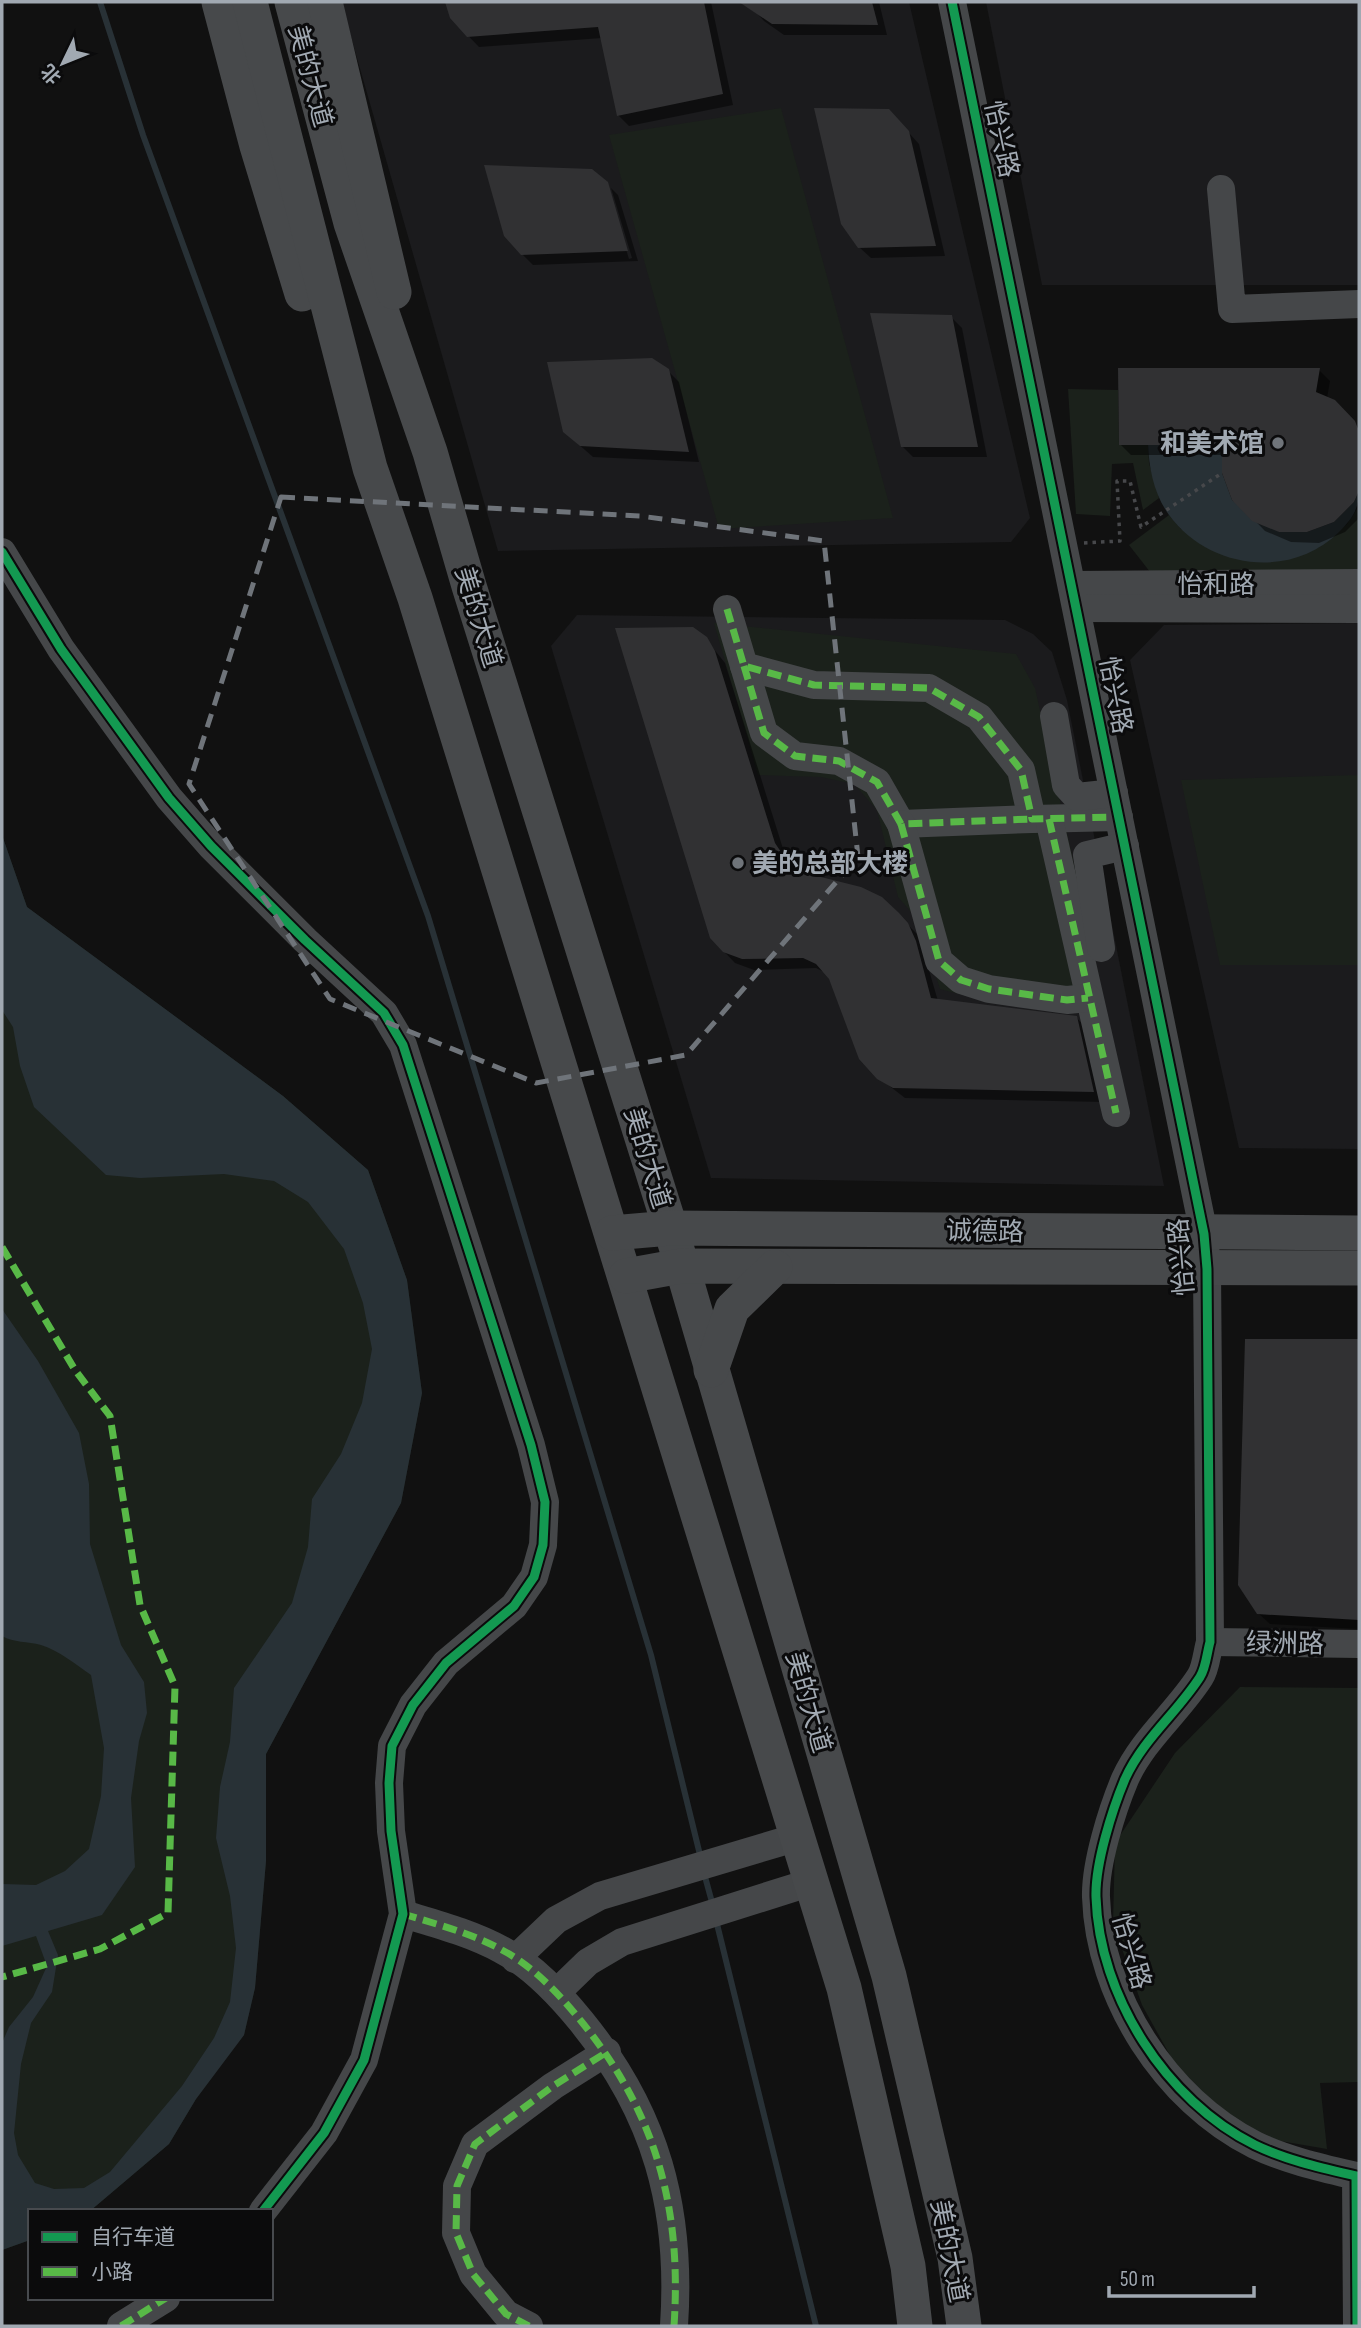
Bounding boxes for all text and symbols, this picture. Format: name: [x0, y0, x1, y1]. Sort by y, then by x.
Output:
street label: 美的大道: [281, 22, 338, 131]
north arrow: [28, 28, 98, 98]
text: 北: [37, 59, 67, 88]
street label: 怡兴路: [977, 98, 1024, 181]
place label: 和美术馆: [1160, 429, 1264, 460]
marker: 和美术馆: [1270, 435, 1286, 451]
street label: 美的大道: [448, 563, 508, 672]
street label: 怡和路: [1177, 570, 1255, 601]
street label: 怡兴路: [1092, 654, 1137, 737]
place label: 美的总部大楼: [752, 849, 908, 880]
marker: 美的总部大楼: [730, 855, 746, 871]
street label: 美的大道: [617, 1104, 677, 1213]
street label: 诚德路: [946, 1216, 1024, 1249]
street label: 怡兴路: [1164, 1217, 1201, 1297]
street label: 绿洲路: [1246, 1628, 1324, 1661]
street label: 美的大道: [778, 1648, 837, 1757]
street label: 怡兴路: [1105, 1910, 1156, 1993]
street label: 美的大道: [923, 2197, 974, 2305]
legend: [28, 2209, 273, 2300]
text: 自行车道: [91, 2225, 175, 2250]
scale bar: [1109, 2254, 1254, 2298]
text: 小路: [91, 2260, 133, 2285]
text: 50 m: [1120, 2267, 1155, 2292]

